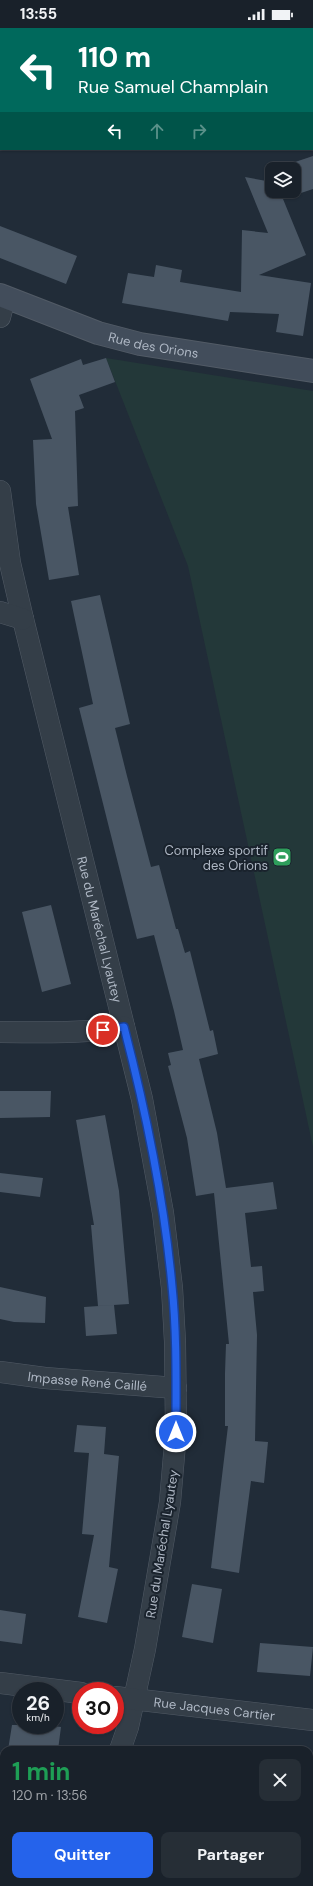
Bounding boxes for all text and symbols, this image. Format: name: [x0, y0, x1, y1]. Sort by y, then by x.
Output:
text: 13:55: [20, 4, 57, 24]
text: 110 m: [78, 39, 151, 76]
icon: left: [12, 44, 64, 96]
text: Rue Samuel Champlain: [78, 75, 268, 99]
icon: left: [104, 120, 126, 142]
icon: ahead: [146, 120, 168, 142]
icon: right: [188, 120, 210, 142]
map controls: [265, 162, 301, 198]
button: layers: [265, 162, 301, 198]
street label: Rue des Orions: [107, 328, 200, 362]
place label: Complexe sportif des Orions: [164, 842, 269, 874]
sports icon: Complexe sportif des Orions: [271, 846, 293, 868]
street label: Rue du Maréchal Lyautey: [74, 854, 126, 1004]
pin: [86, 1013, 120, 1047]
icon: arrive: [92, 1019, 114, 1041]
street label: Impasse René Caillé: [27, 1367, 148, 1394]
position arrow: [155, 1411, 197, 1453]
street label: Rue du Maréchal Lyautey: [142, 1469, 182, 1619]
speed limit sign: 30: [72, 1682, 124, 1734]
text: 26: [26, 1690, 50, 1716]
street label: Rue Jacques Cartier: [153, 1693, 276, 1724]
text: km/h: [26, 1711, 50, 1724]
text: 1 min: [12, 1756, 70, 1787]
button: close: [259, 1759, 301, 1801]
text: 120 m · 13:56: [12, 1787, 87, 1804]
button: Quitter: [12, 1832, 153, 1878]
button: Partager: [161, 1832, 301, 1878]

